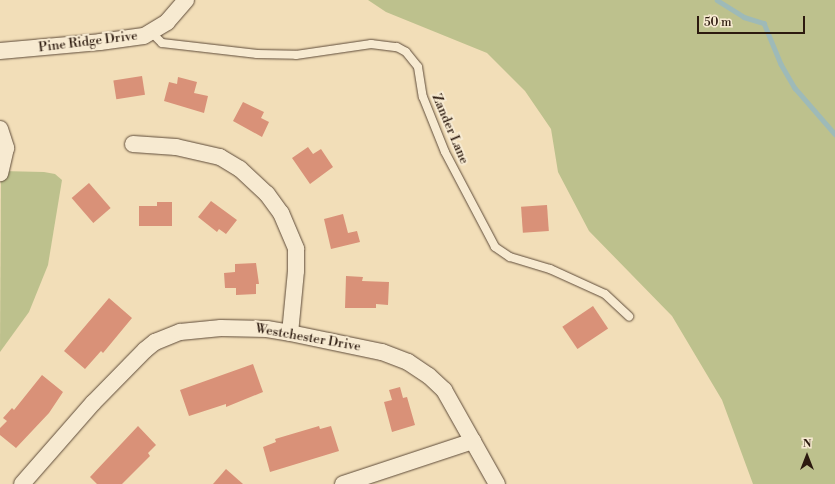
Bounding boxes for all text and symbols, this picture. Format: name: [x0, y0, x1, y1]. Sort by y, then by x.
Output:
scale bar: [699, 8, 807, 34]
text: 50 m: [704, 15, 732, 30]
street label: Pine Ridge Drive: [38, 28, 138, 56]
street label: Zander Lane: [428, 92, 472, 166]
street label: Westchester Drive: [254, 321, 362, 355]
north arrow: [787, 436, 827, 476]
text: N: [803, 437, 811, 451]

